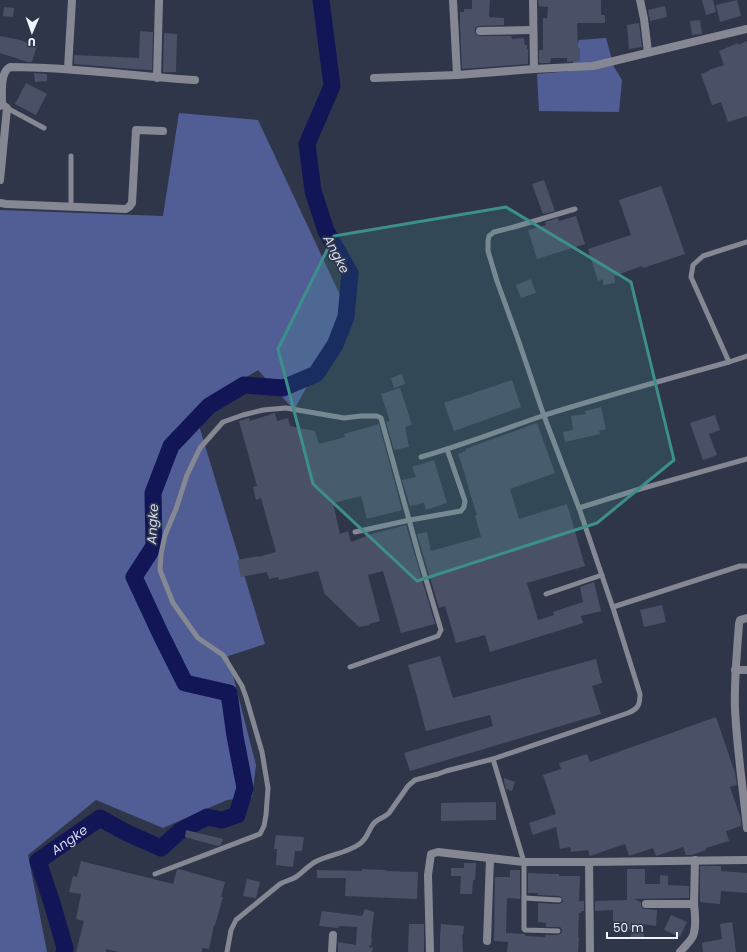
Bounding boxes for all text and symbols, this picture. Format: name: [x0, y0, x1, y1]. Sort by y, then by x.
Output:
north arrow: [12, 12, 52, 52]
text: U: [27, 34, 36, 50]
water label: Angke: [318, 231, 354, 277]
water label: Angke: [142, 503, 163, 546]
water label: Angke: [46, 820, 91, 860]
scale bar: [607, 914, 677, 940]
text: 50 m: [613, 919, 644, 936]

